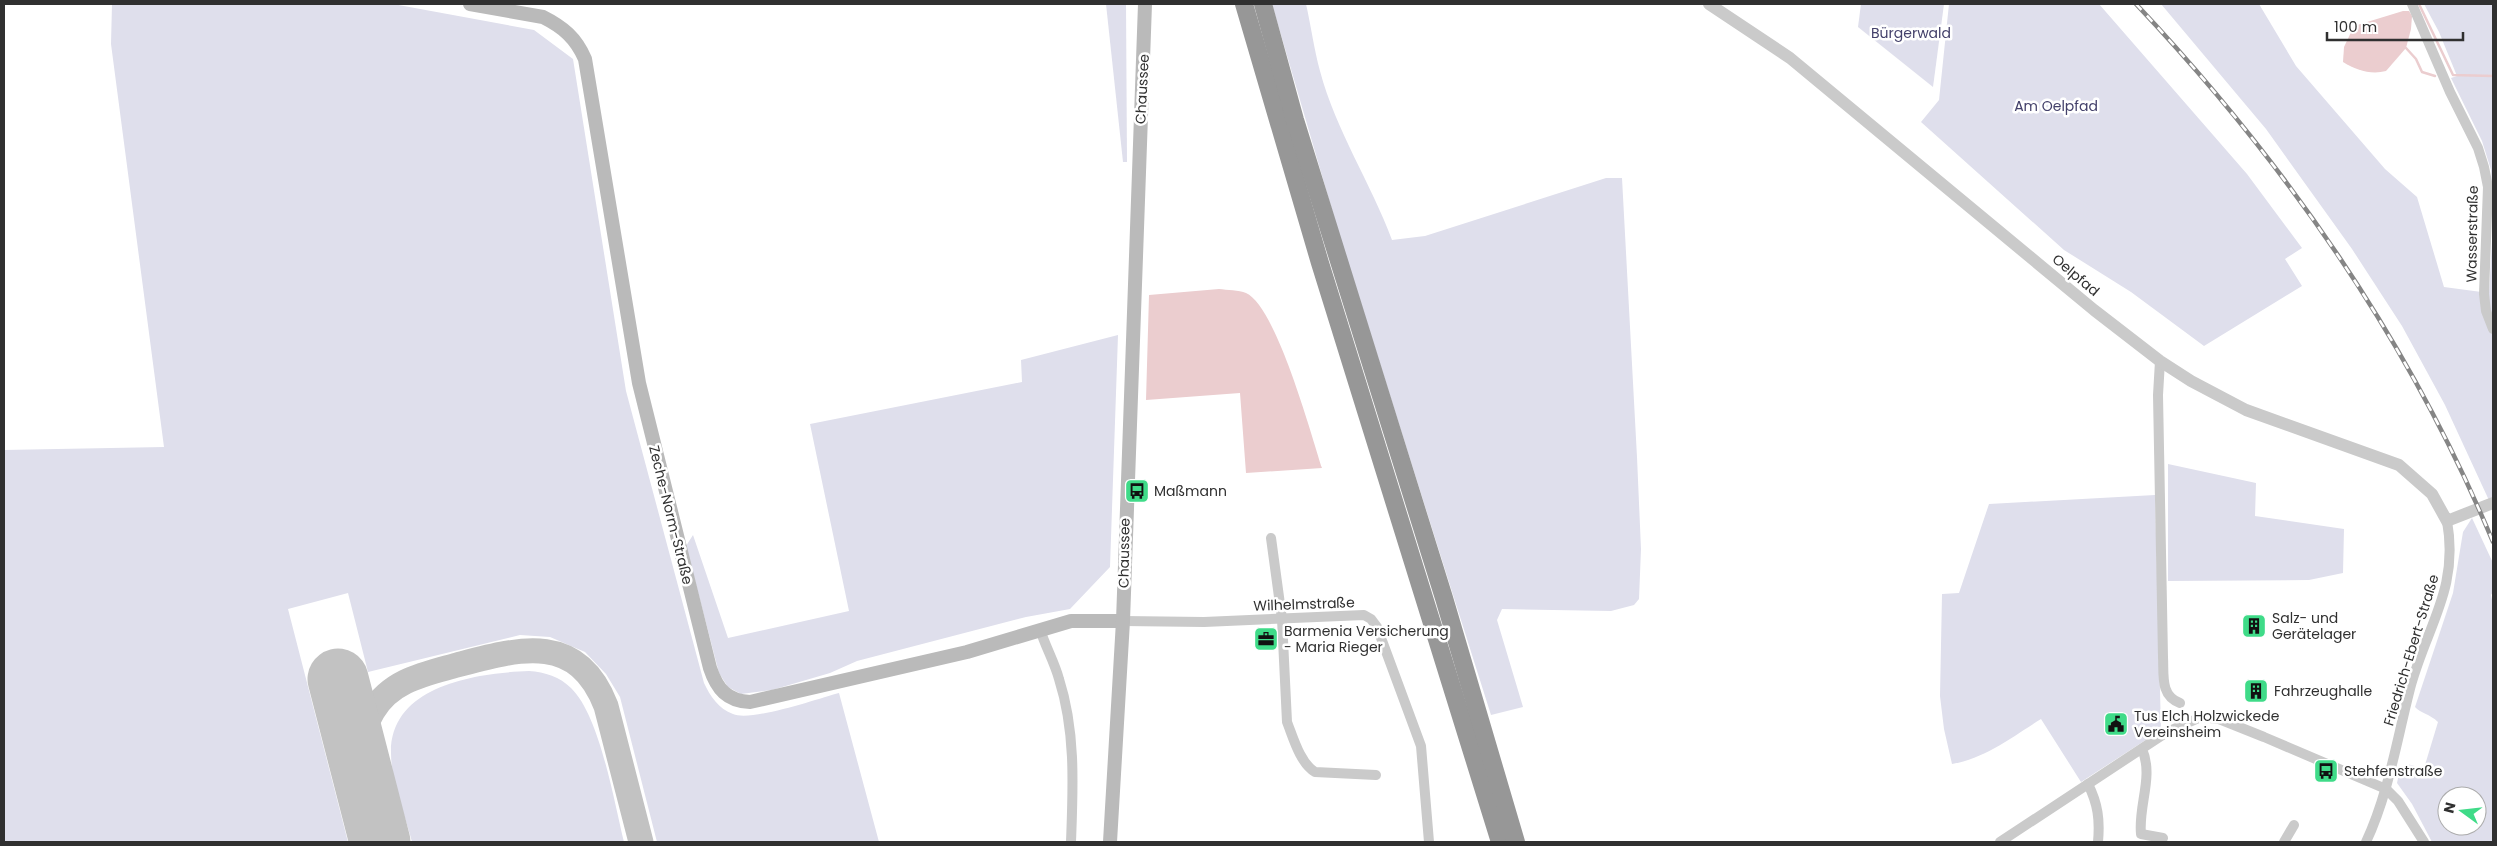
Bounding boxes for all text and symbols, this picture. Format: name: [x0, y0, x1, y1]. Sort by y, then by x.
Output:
scale bar: [2327, 10, 2463, 42]
text: 100 m: [2334, 16, 2377, 37]
park label: Bürgerwald: [1871, 23, 1951, 43]
street label: Chaussee: [1130, 53, 1154, 125]
park label: Am Oelpfad: [2014, 96, 2098, 116]
street label: Wasserstraße: [2461, 185, 2483, 283]
street label: Oelpfad: [2048, 249, 2104, 301]
street label: Zeche-Norm-Straße: [644, 443, 698, 587]
bus stop icon: Maßmann: [1124, 478, 1150, 504]
place label: Maßmann: [1154, 481, 1227, 501]
street label: Chaussee: [1113, 517, 1135, 588]
street label: Friedrich-Ebert-Straße: [2378, 572, 2444, 728]
street label: Wilhelmstraße: [1253, 592, 1355, 616]
place label: Salz- und Gerätelager: [2272, 608, 2356, 644]
building icon: Salz- und Gerätelager: [2241, 613, 2267, 639]
place label: Barmenia Versicherung - Maria Rieger: [1284, 621, 1449, 657]
office icon: Barmenia Versicherung - Maria Rieger: [1253, 626, 1279, 652]
building icon: Fahrzeughalle: [2243, 678, 2269, 704]
place label: Fahrzeughalle: [2274, 681, 2372, 701]
place label: Tus Elch Holzwickede Vereinsheim: [2134, 706, 2280, 742]
public building icon: Tus Elch Holzwickede Vereinsheim: [2103, 711, 2129, 737]
bus stop icon: Stehfenstraße: [2313, 758, 2339, 784]
place label: Stehfenstraße: [2344, 761, 2443, 781]
north arrow: [2437, 786, 2487, 836]
text: N: [2438, 800, 2460, 815]

